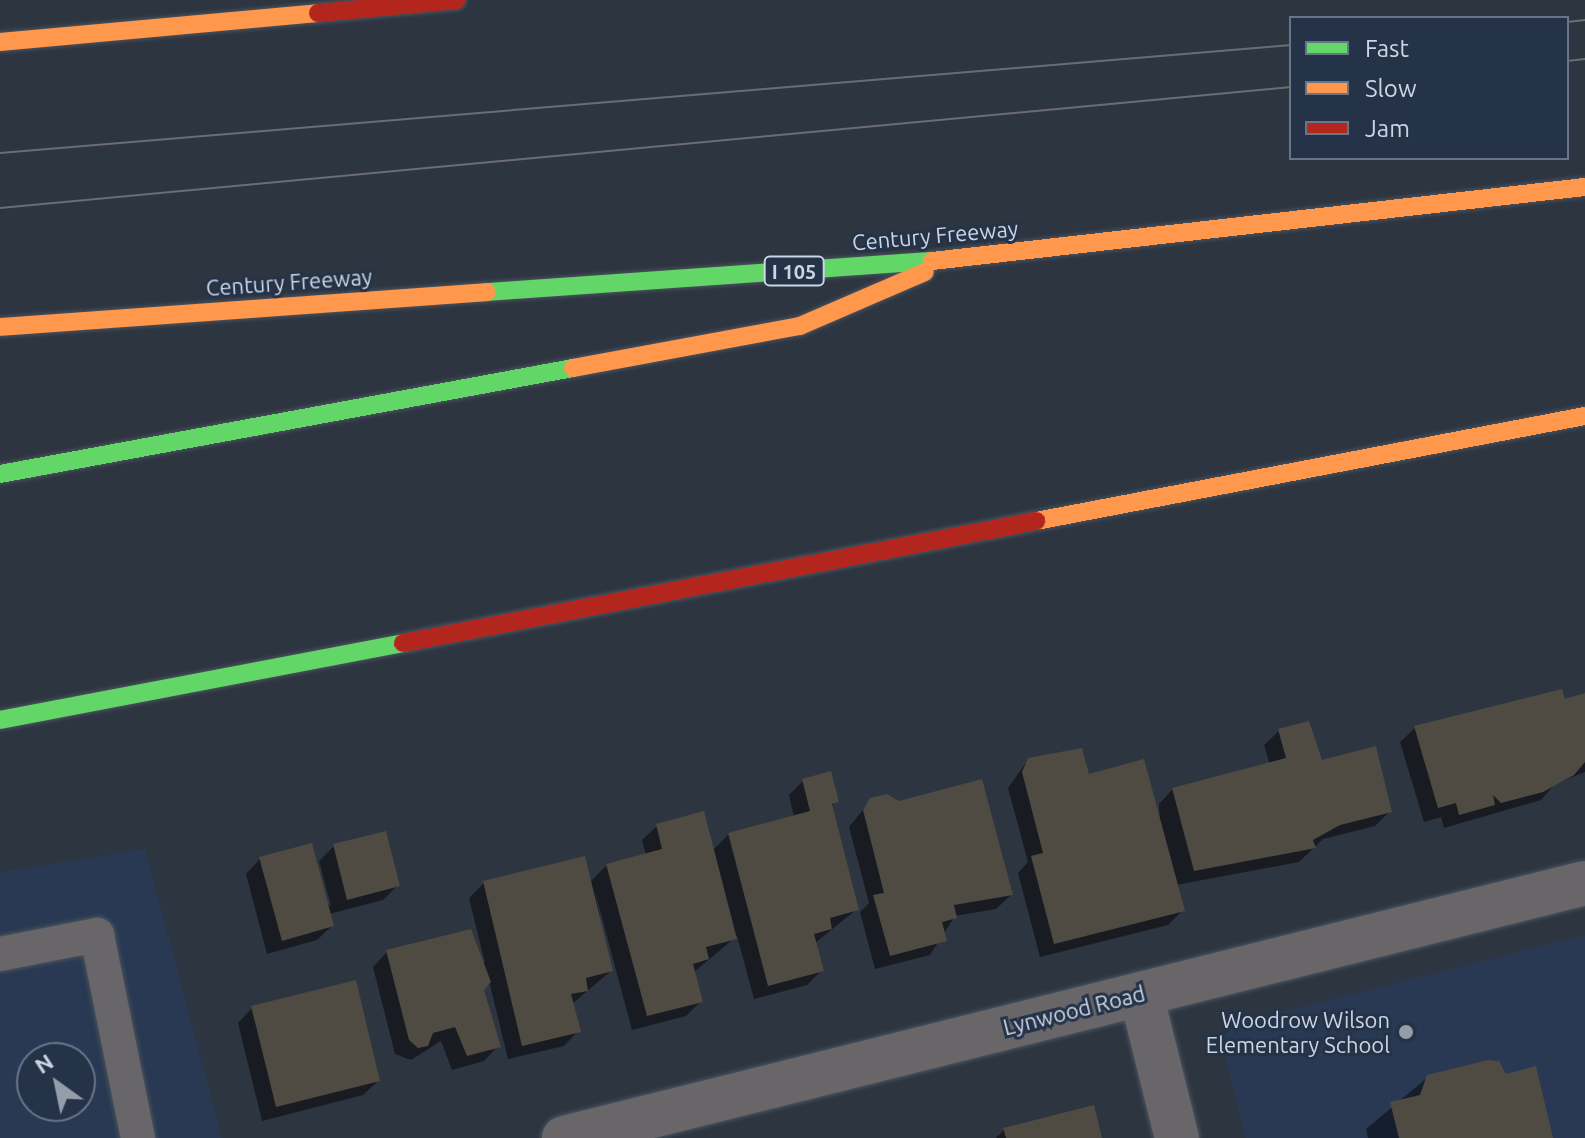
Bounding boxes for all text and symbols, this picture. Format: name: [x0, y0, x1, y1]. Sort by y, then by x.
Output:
legend: [1289, 16, 1569, 160]
text: Fast: [1365, 35, 1409, 62]
text: Slow: [1365, 75, 1417, 102]
text: Jam: [1365, 115, 1410, 142]
street label: Century Freeway: [851, 215, 1019, 255]
road number: I 105: [762, 255, 826, 287]
street label: Century Freeway: [205, 263, 373, 301]
street label: Lynwood Road: [1000, 980, 1148, 1040]
place label: Woodrow Wilson Elementary School: [1206, 1006, 1390, 1058]
marker: Woodrow Wilson Elementary School: [1397, 1023, 1415, 1041]
north arrow: [16, 1042, 96, 1122]
text: N: [30, 1048, 57, 1078]

